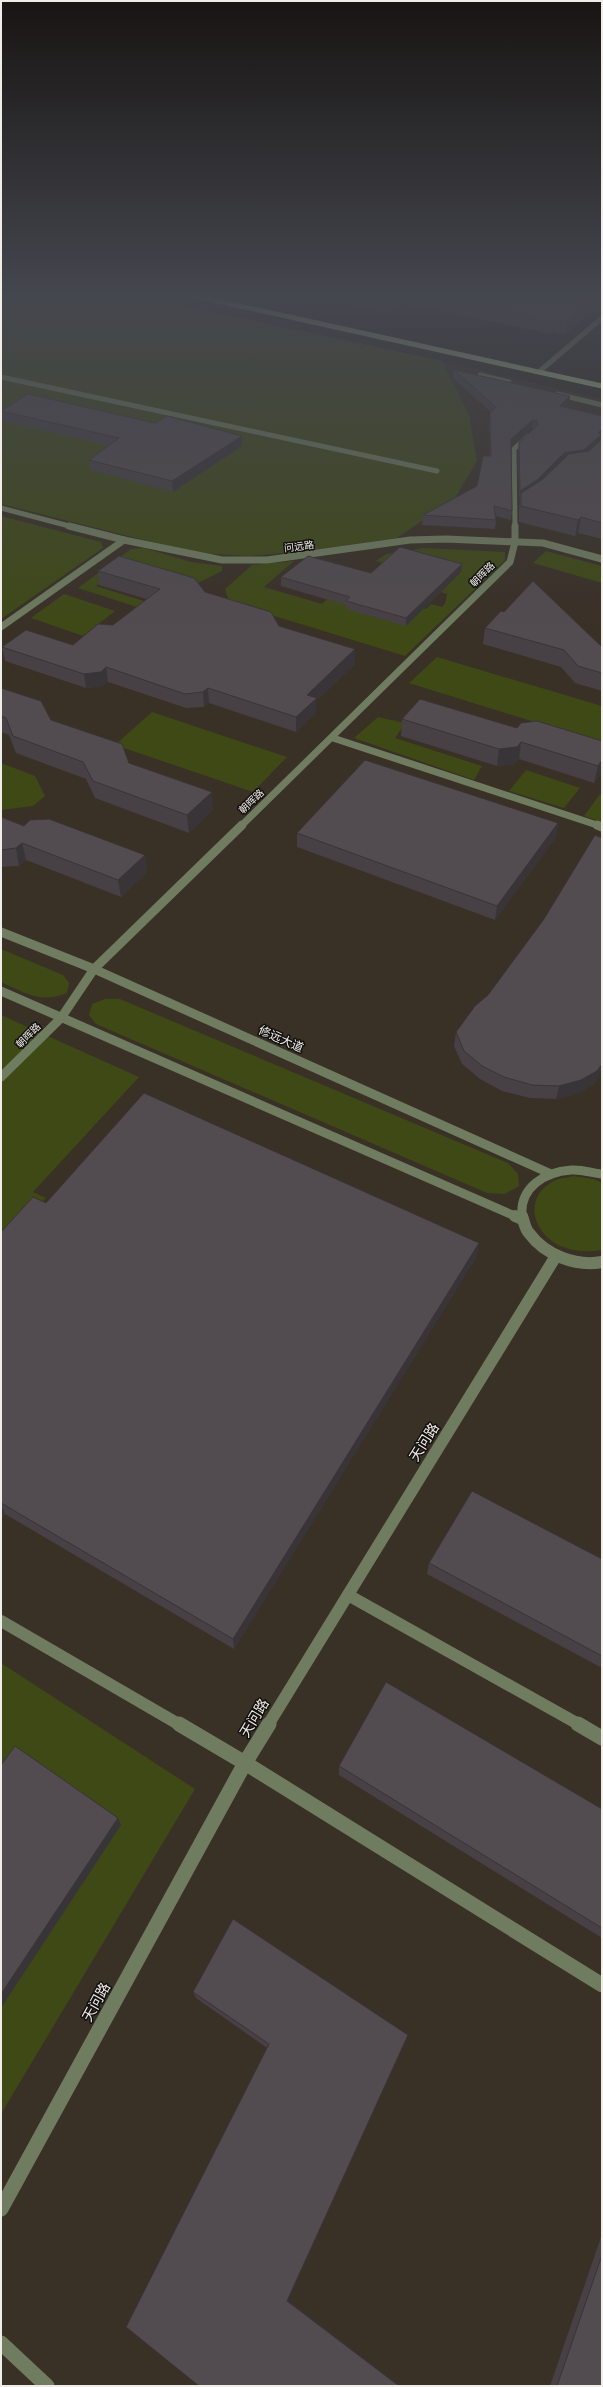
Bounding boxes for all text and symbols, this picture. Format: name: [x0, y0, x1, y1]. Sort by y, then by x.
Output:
street label: 问远路: [283, 537, 315, 556]
street label: 朝晖路: [466, 558, 498, 590]
street label: 朝晖路: [235, 786, 267, 817]
street label: 朝晖路: [12, 1019, 44, 1051]
street label: 修远大道: [255, 1021, 307, 1057]
street label: 天问路: [404, 1419, 444, 1465]
street label: 天问路: [235, 1695, 273, 1741]
street label: 天问路: [77, 1979, 115, 2025]

